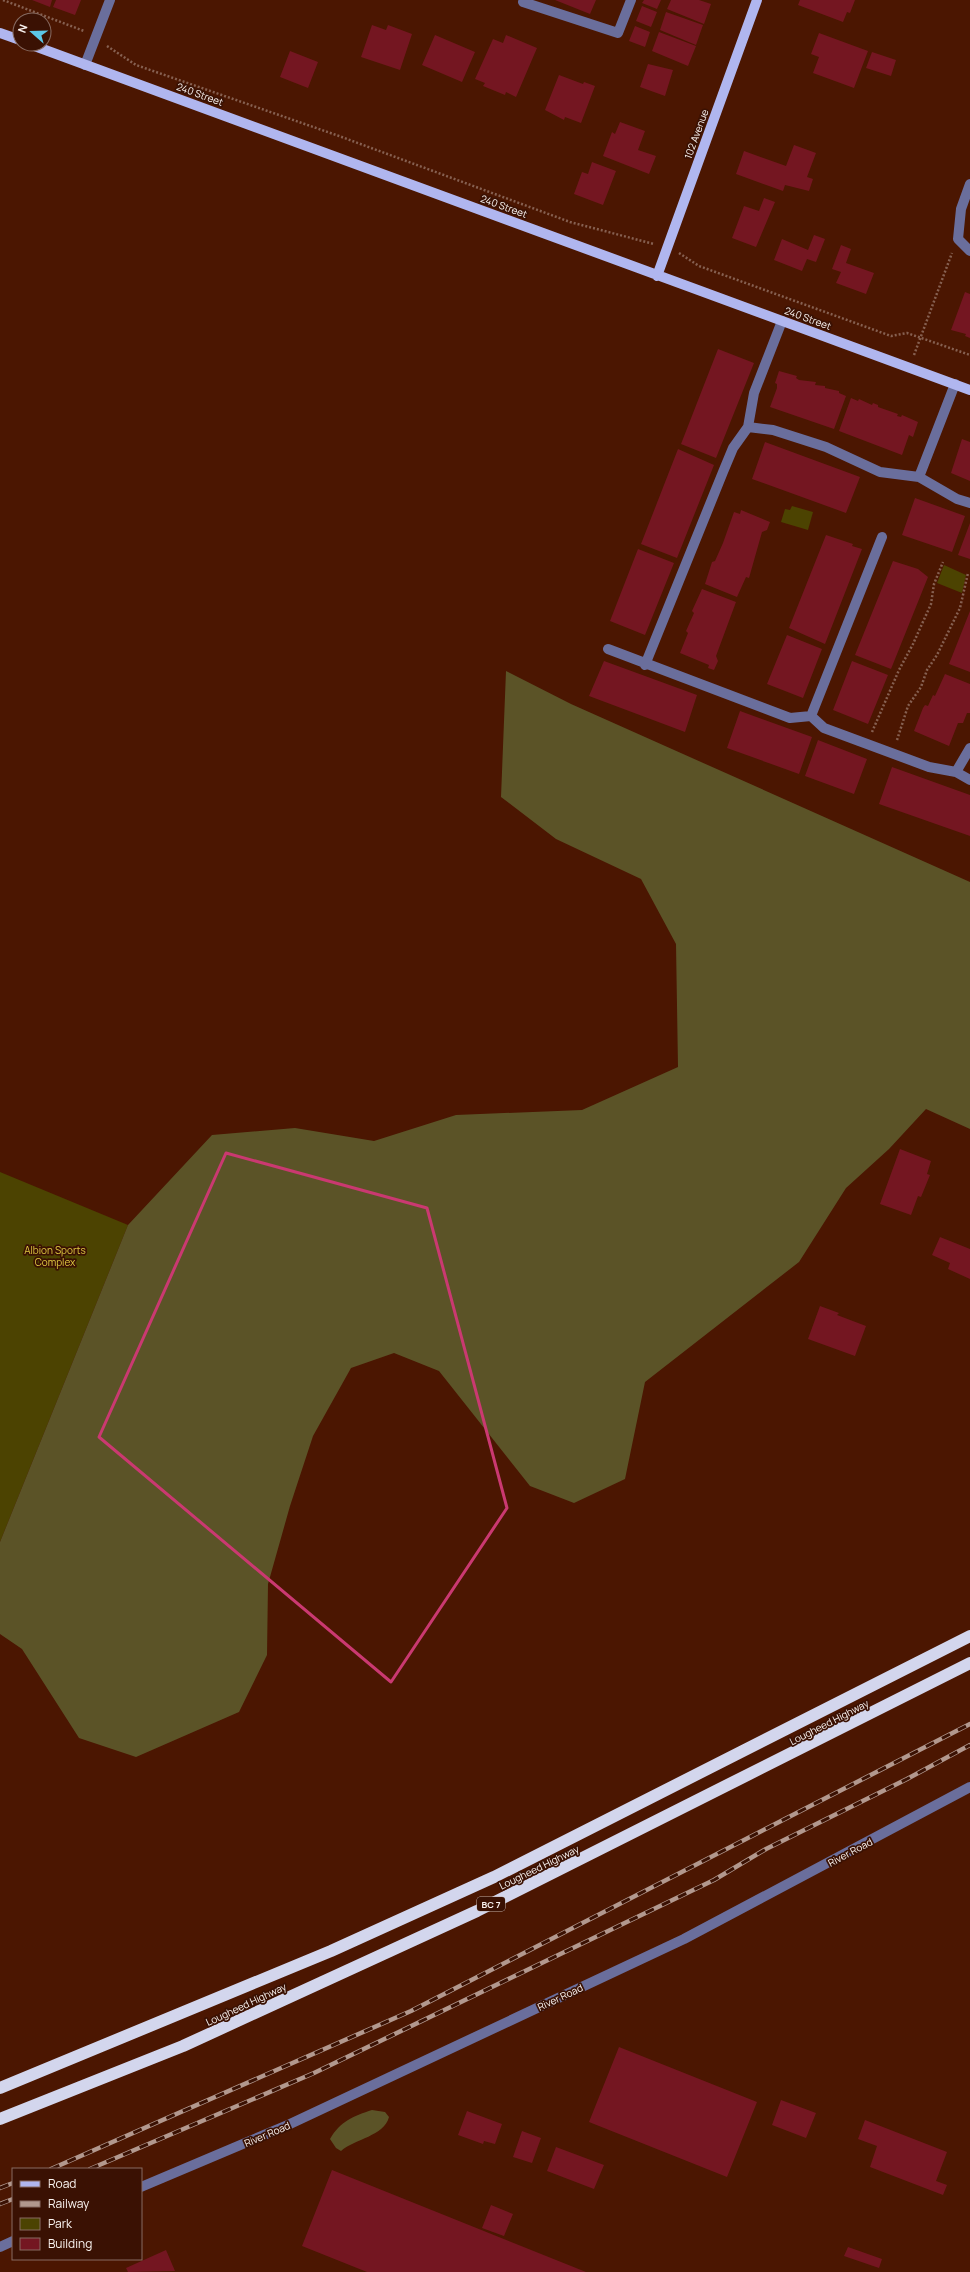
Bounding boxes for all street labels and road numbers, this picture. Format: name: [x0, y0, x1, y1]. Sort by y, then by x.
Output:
street label: 240 Street: [175, 79, 225, 109]
street label: 102 Avenue: [681, 107, 712, 161]
street label: 240 Street: [479, 191, 529, 221]
street label: 240 Street: [783, 303, 833, 333]
street label: Lougheed Highway: [787, 1696, 872, 1748]
street label: River Road: [825, 1834, 875, 1870]
street label: Lougheed Highway: [497, 1841, 582, 1892]
road number: BC 7: [477, 1897, 505, 1911]
street label: Lougheed Highway: [203, 1979, 289, 2029]
street label: River Road: [535, 1980, 585, 2014]
street label: River Road: [242, 2118, 292, 2150]

